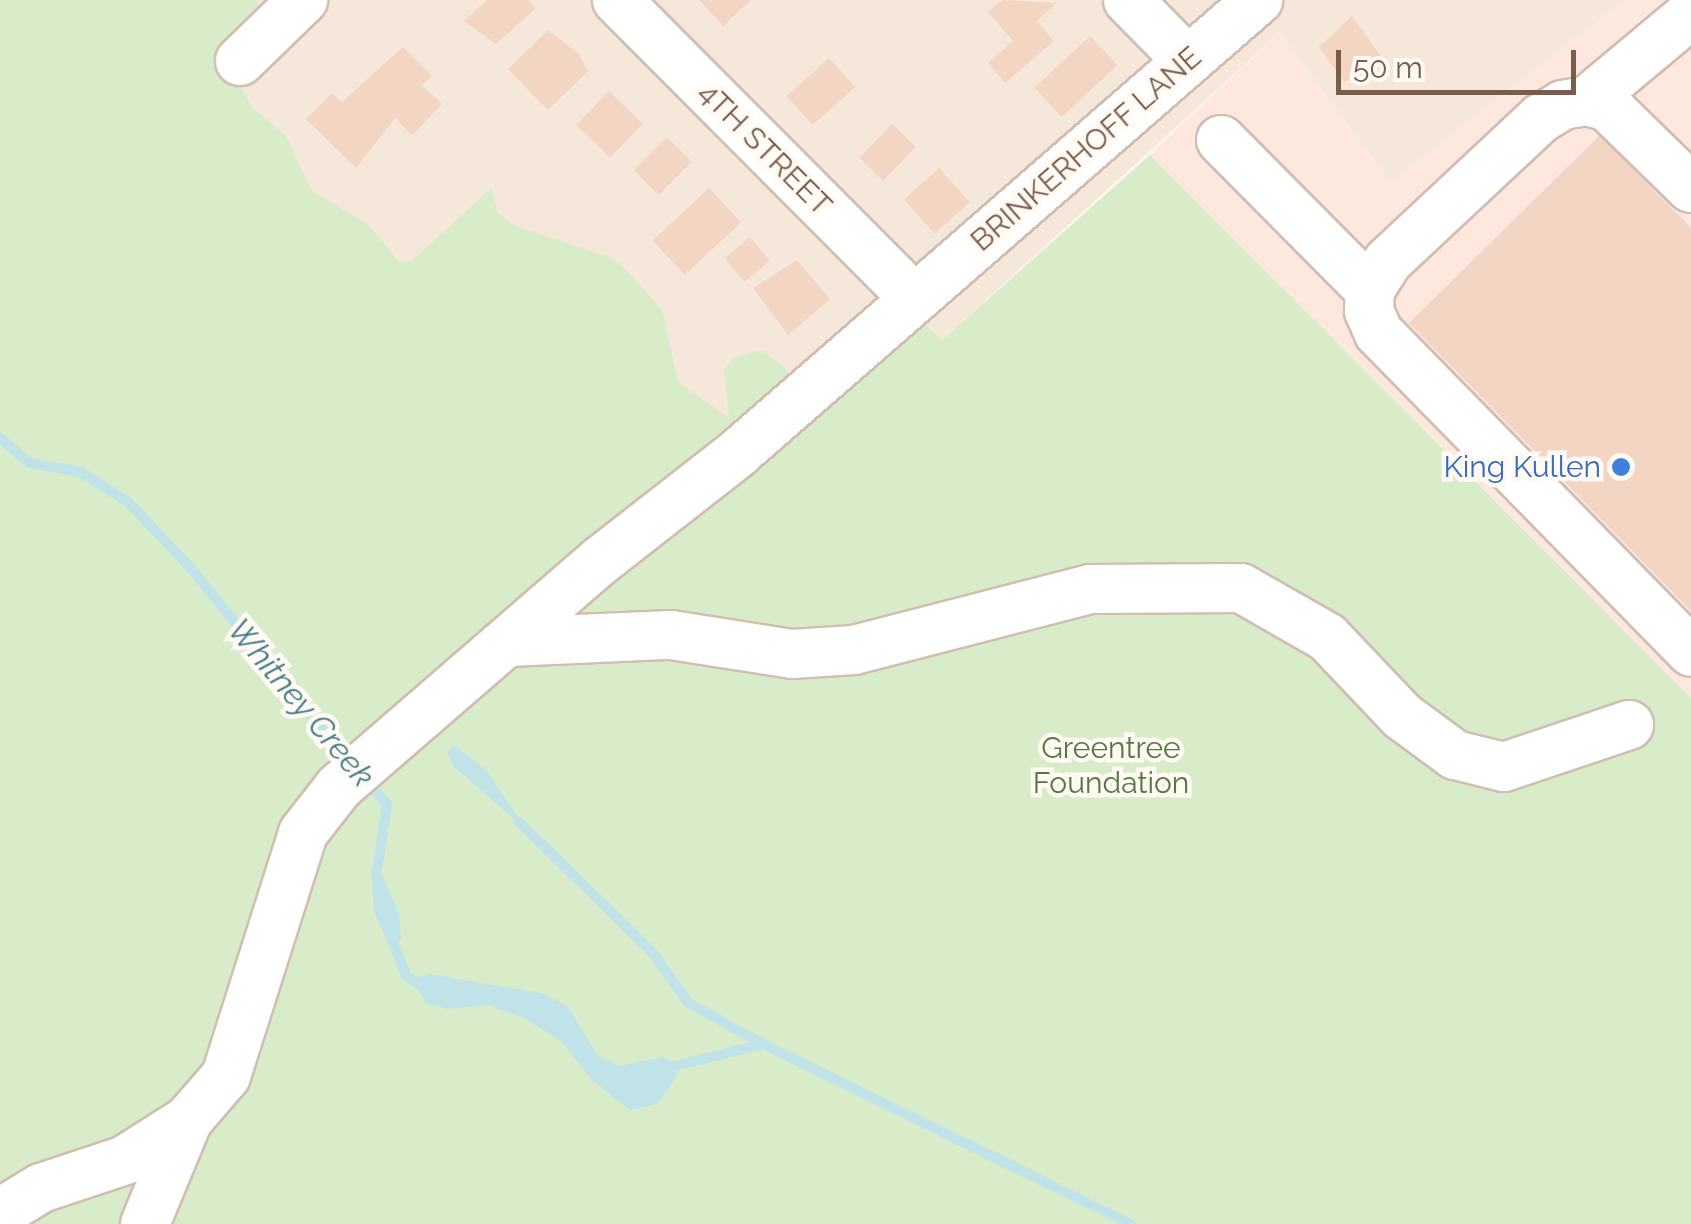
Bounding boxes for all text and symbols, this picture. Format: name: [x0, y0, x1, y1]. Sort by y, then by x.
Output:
scale bar: [1341, 30, 1581, 92]
street label: BRINKERHOFF LANE: [963, 39, 1209, 259]
text: 50 m: [1353, 50, 1423, 85]
street label: 4TH STREET: [691, 75, 839, 223]
place label: King Kullen: [1443, 449, 1601, 485]
marker: King Kullen: [1610, 456, 1632, 478]
water label: Whitney Creek: [219, 611, 383, 795]
park label: Greentree Foundation: [1033, 730, 1189, 800]

